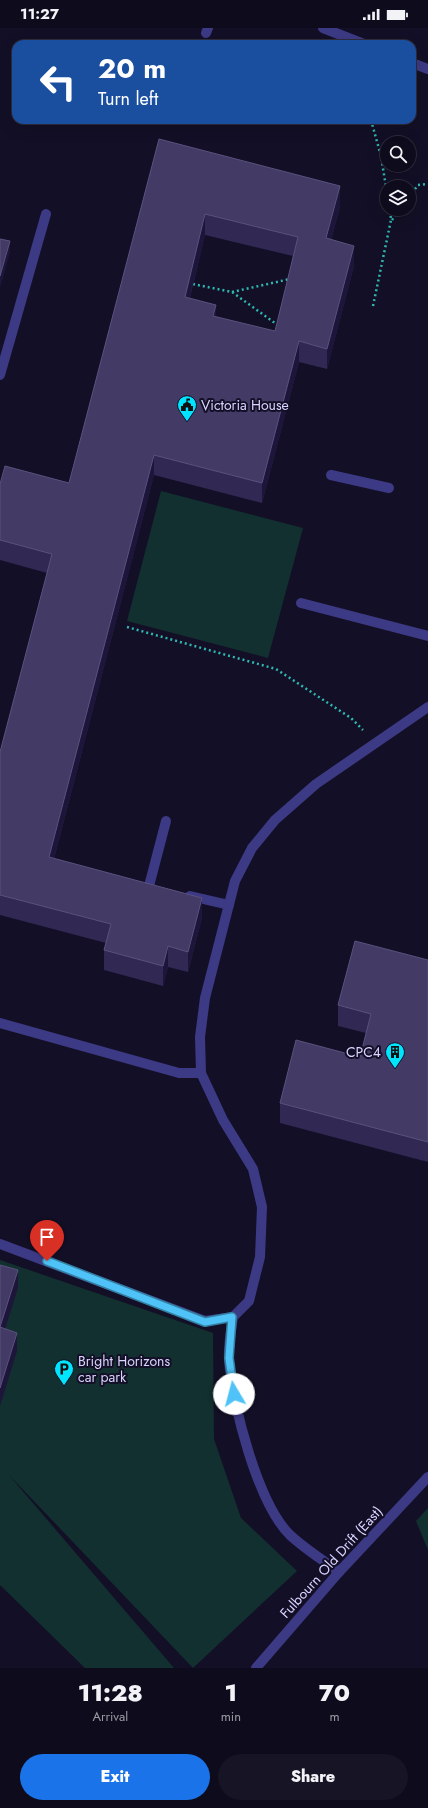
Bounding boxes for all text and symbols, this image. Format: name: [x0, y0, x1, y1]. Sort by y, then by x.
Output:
text: 11:27: [20, 3, 59, 25]
text: 20 m: [98, 48, 166, 89]
icon: left: [32, 56, 84, 108]
text: Turn left: [98, 86, 158, 112]
map controls: [380, 136, 416, 216]
button: search: [380, 136, 416, 172]
button: layers: [380, 180, 416, 216]
public building icon: Victoria House: [176, 394, 198, 422]
place label: Victoria House: [201, 395, 289, 415]
building icon: CPC4: [384, 1041, 406, 1069]
place label: CPC4: [346, 1042, 381, 1062]
pin: [30, 1220, 64, 1261]
icon: arrive: [36, 1226, 58, 1248]
place label: Bright Horizons car park: [78, 1351, 170, 1387]
parking icon: Bright Horizons car park: [53, 1358, 75, 1386]
position arrow: [213, 1373, 255, 1415]
street label: Fulbourn Old Drift (East): [275, 1502, 387, 1622]
text: 11:28: [78, 1675, 143, 1710]
text: 1: [225, 1675, 237, 1710]
text: 70: [319, 1675, 350, 1710]
text: Arrival: [92, 1707, 128, 1726]
text: min: [221, 1707, 241, 1726]
text: m: [329, 1707, 340, 1726]
button: Exit: [20, 1754, 210, 1800]
button: Share: [218, 1754, 408, 1800]

